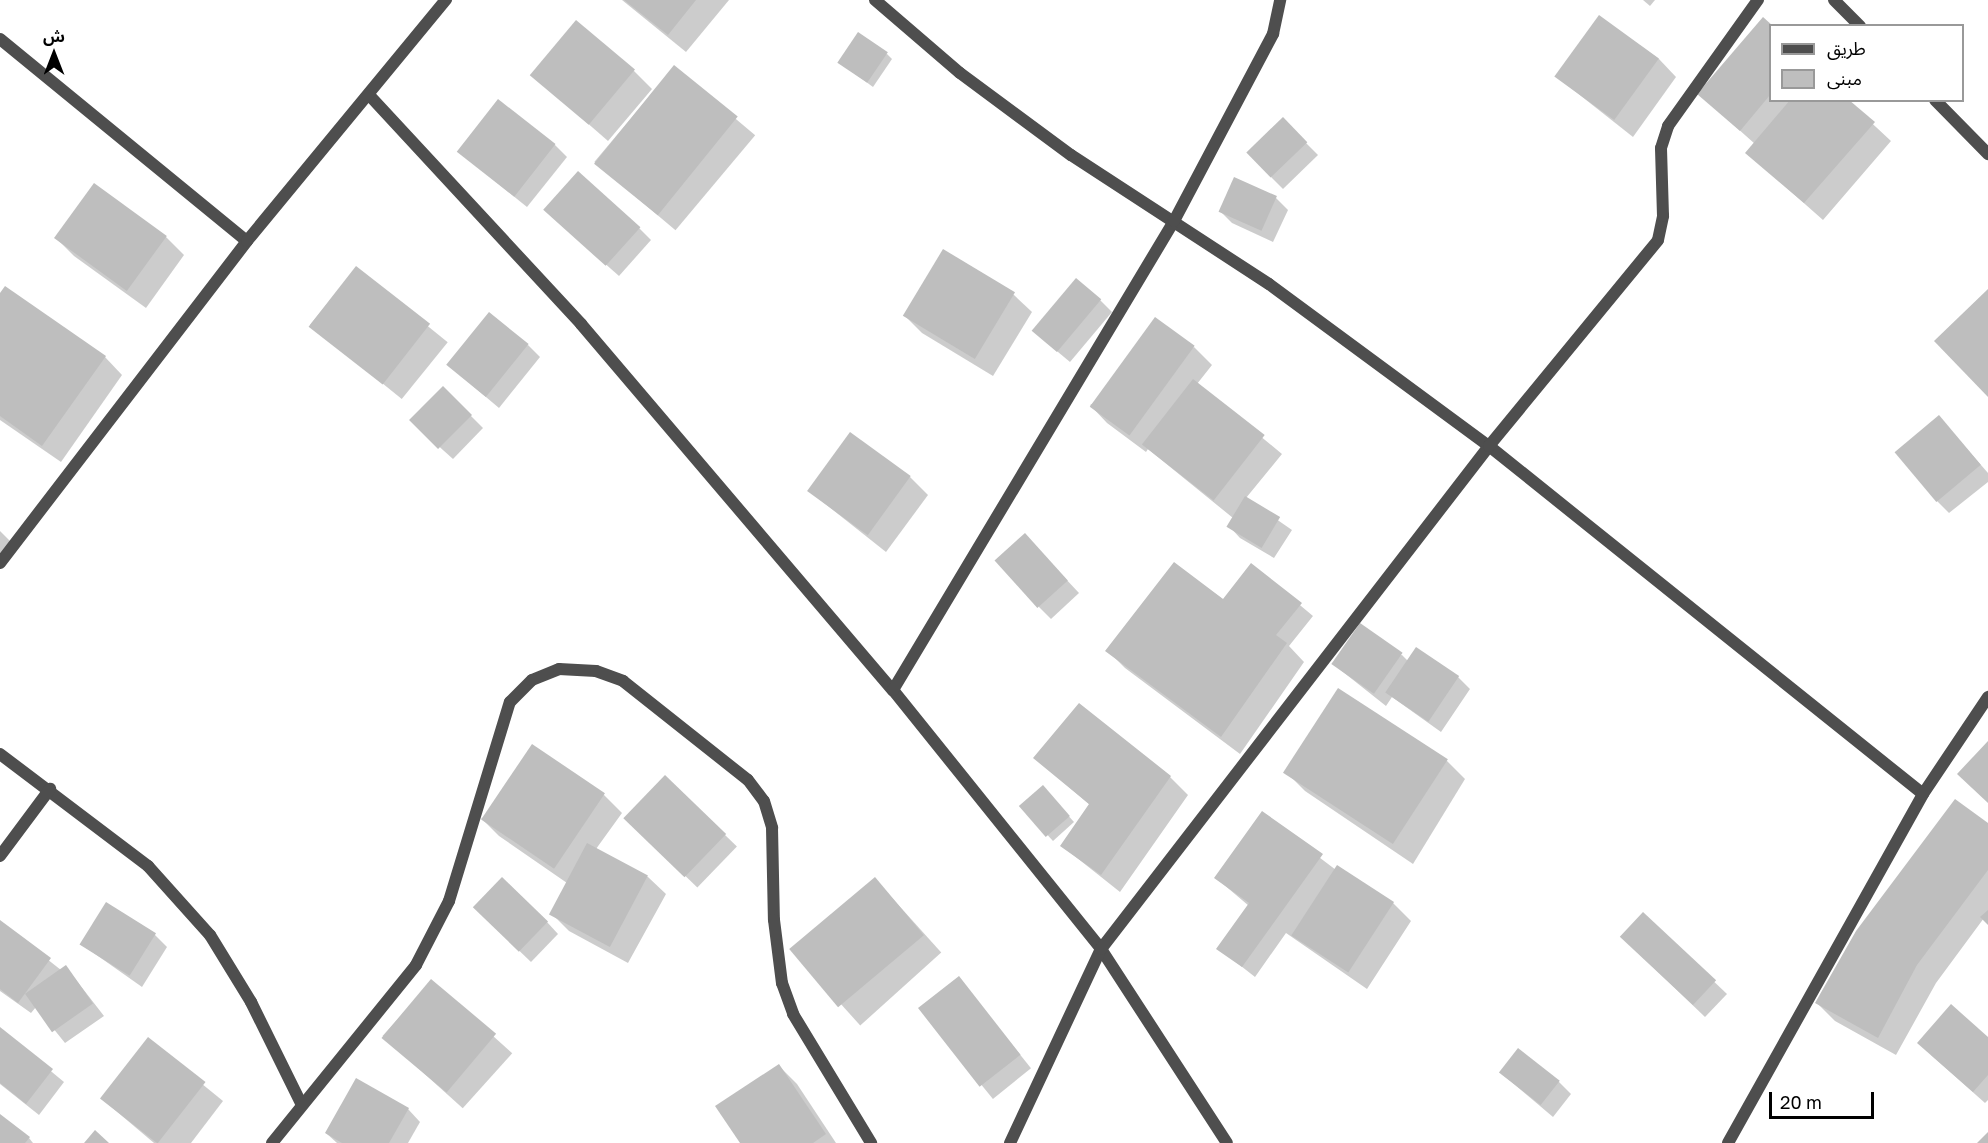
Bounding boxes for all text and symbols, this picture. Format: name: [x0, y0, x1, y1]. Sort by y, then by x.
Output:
north arrow: [24, 24, 84, 84]
legend: [1769, 24, 1964, 102]
text: ش: [43, 26, 65, 46]
text: طريق: [1827, 37, 1866, 59]
text: مبنى: [1827, 67, 1862, 89]
scale bar: [1772, 1080, 1877, 1118]
text: 20 m: [1780, 1091, 1822, 1113]

